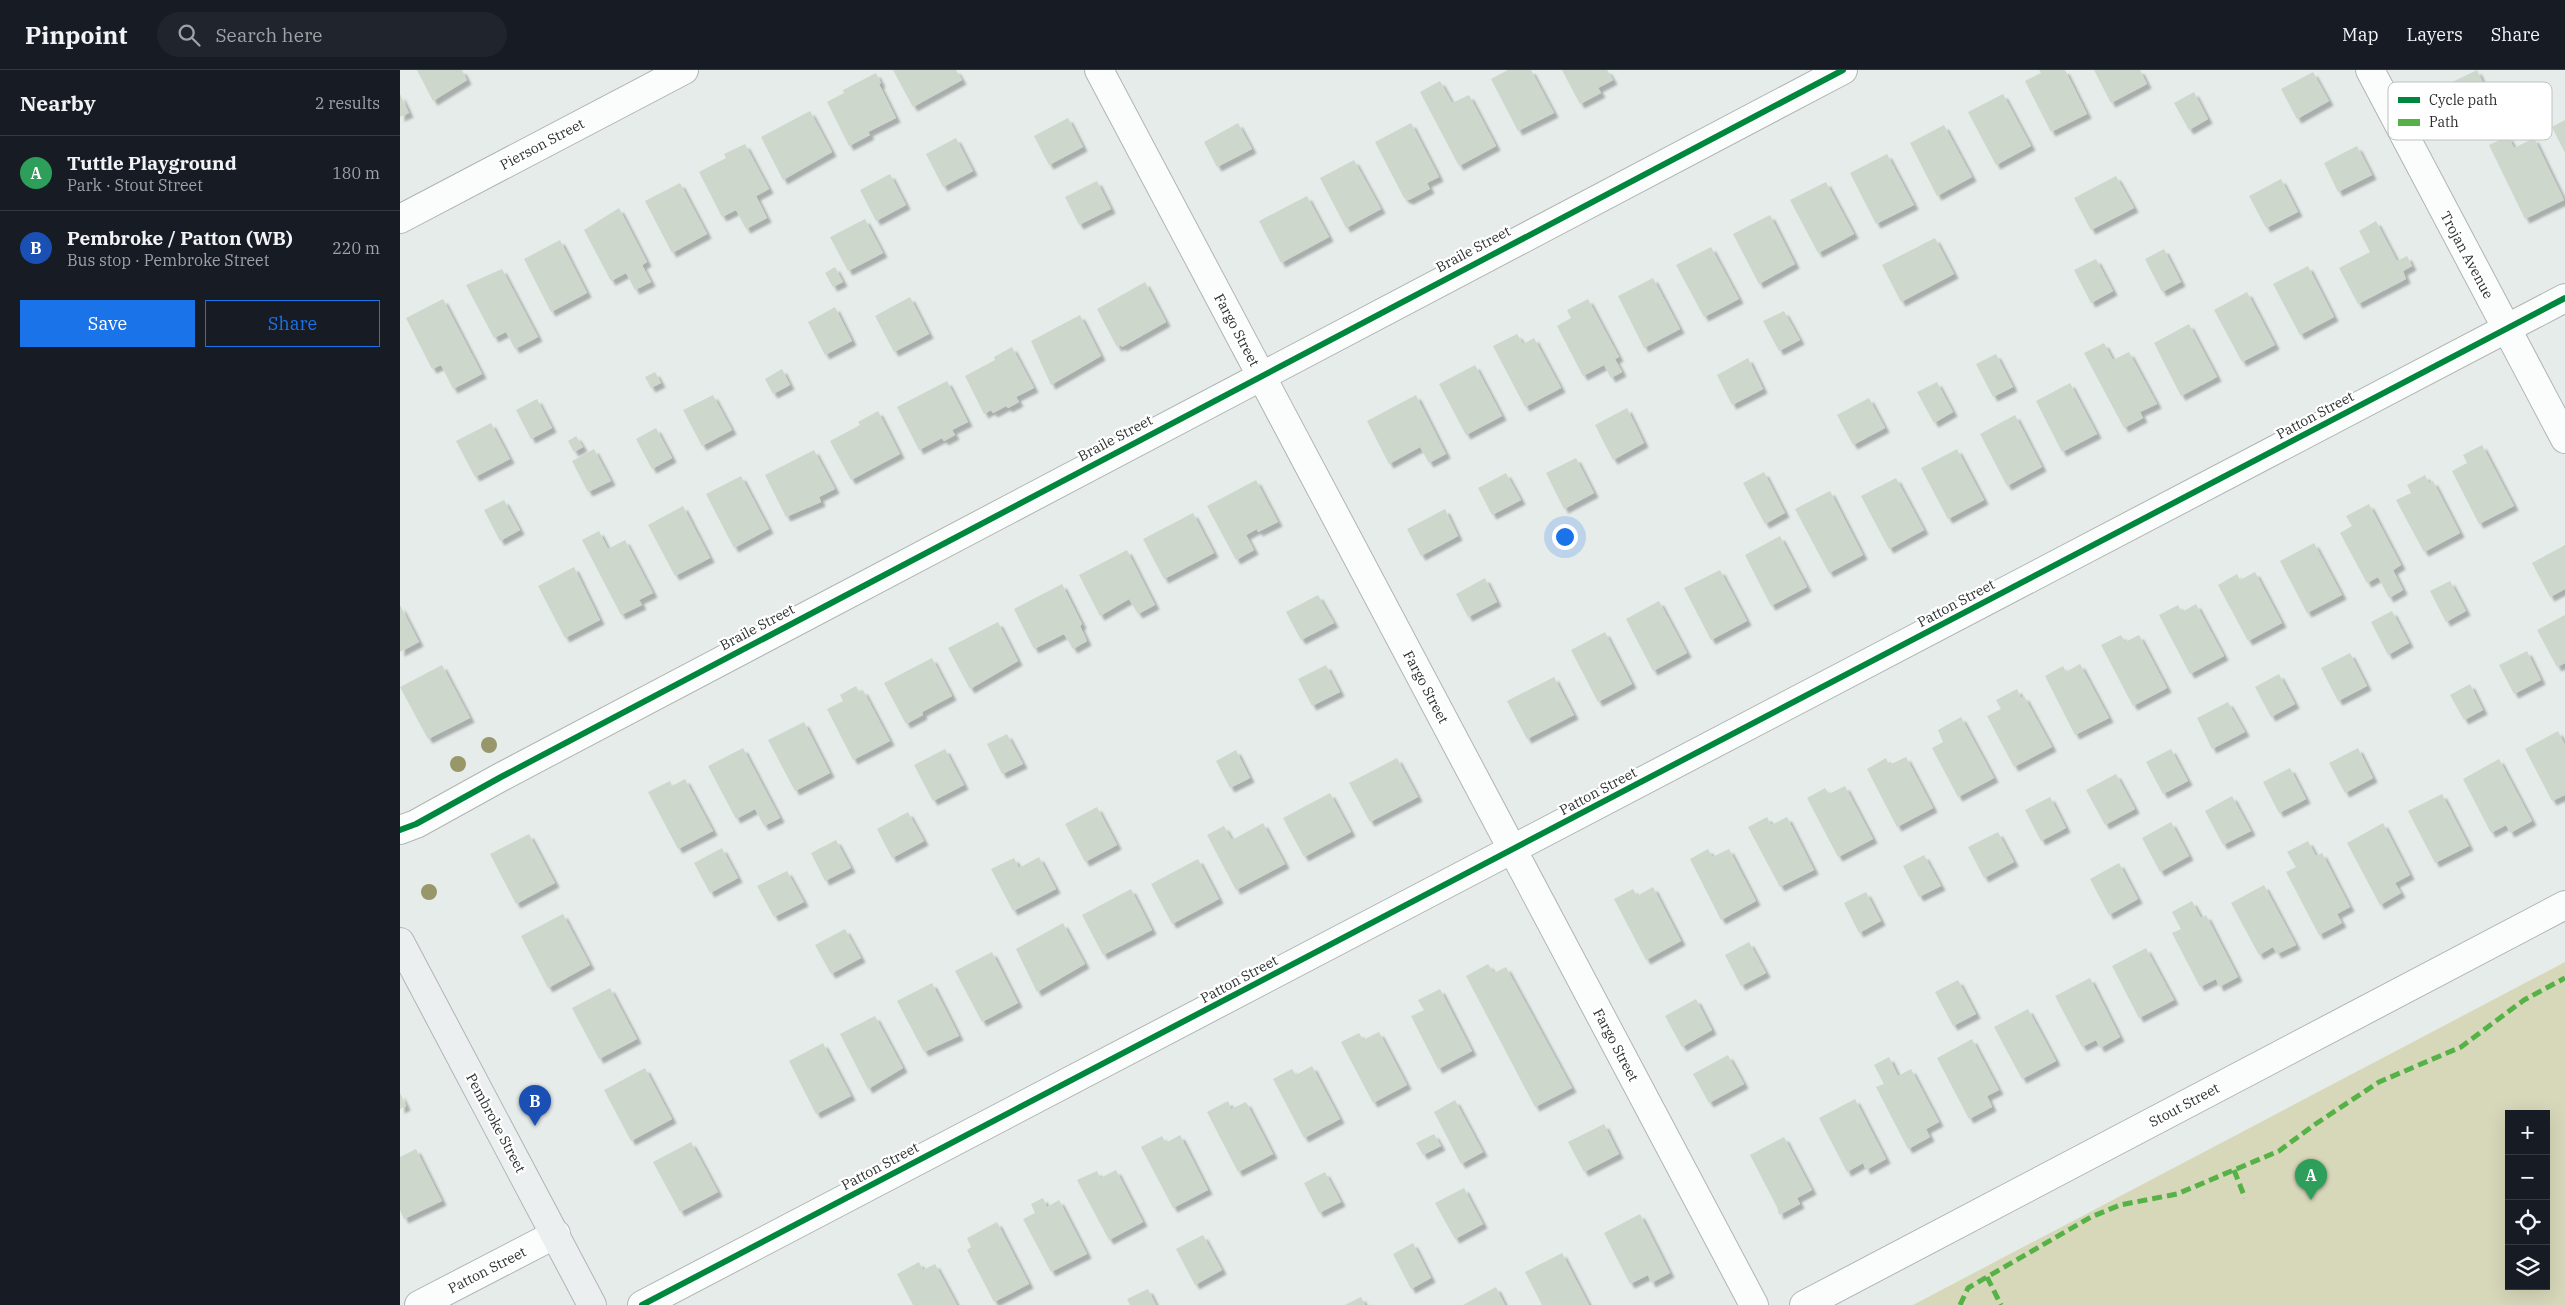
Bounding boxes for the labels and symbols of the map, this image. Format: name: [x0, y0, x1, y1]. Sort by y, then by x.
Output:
legend: [2388, 82, 2552, 140]
text: Cycle path: [2429, 91, 2498, 109]
text: Path: [2429, 113, 2459, 131]
street label: Pierson Street: [497, 114, 587, 174]
street label: Trojan Avenue: [2436, 208, 2498, 302]
street label: Braile Street: [1433, 222, 1513, 276]
street label: Fargo Street: [1210, 290, 1264, 370]
street label: Patton Street: [2273, 387, 2357, 443]
street label: Braile Street: [1075, 411, 1155, 465]
your location: [1552, 524, 1578, 550]
street label: Patton Street: [1914, 575, 1998, 631]
street label: Braile Street: [717, 600, 797, 654]
street label: Fargo Street: [1399, 647, 1453, 727]
street label: Patton Street: [1556, 763, 1640, 819]
street label: Patton Street: [1197, 951, 1281, 1007]
street label: Fargo Street: [1589, 1005, 1643, 1085]
street label: Pembroke Street: [462, 1070, 530, 1176]
street label: Stout Street: [2146, 1079, 2222, 1131]
pin: B: [519, 1085, 551, 1126]
street label: Patton Street: [838, 1138, 922, 1194]
pin: A: [2295, 1159, 2327, 1200]
street label: Patton Street: [445, 1243, 529, 1297]

